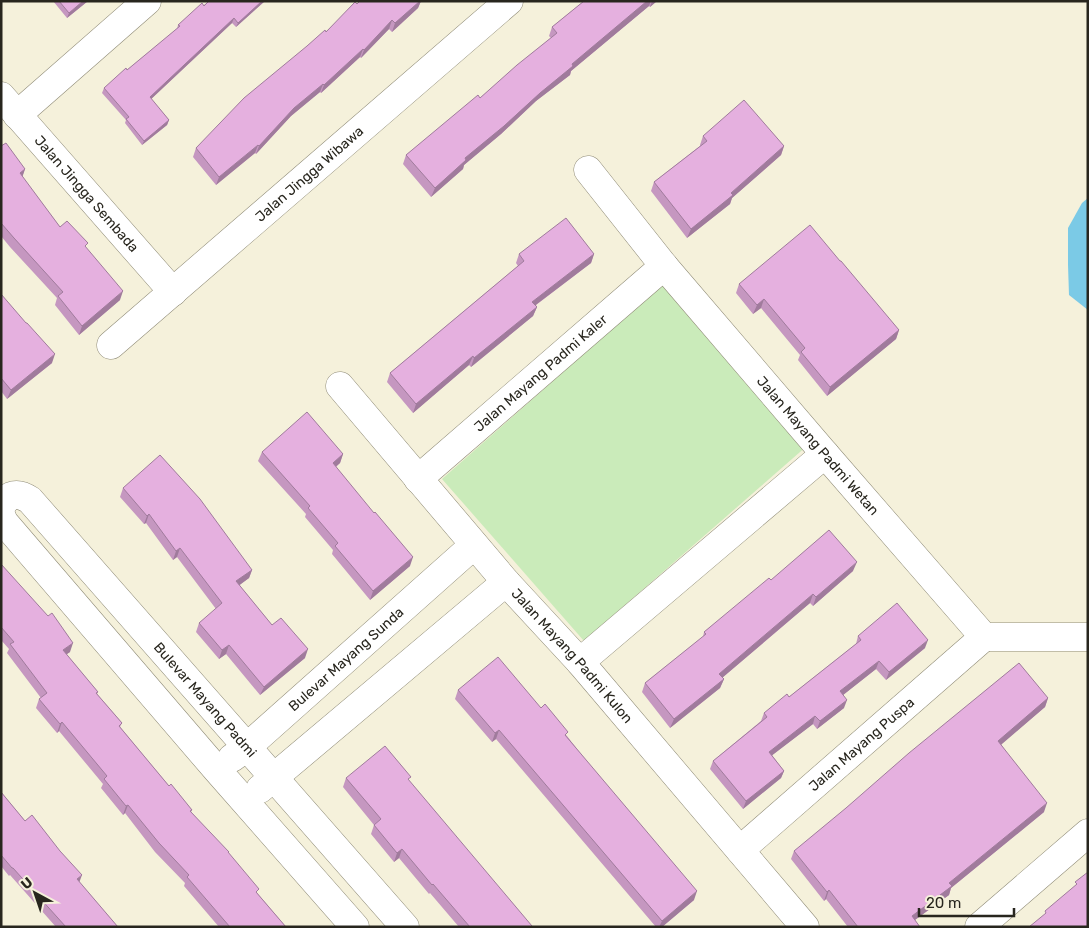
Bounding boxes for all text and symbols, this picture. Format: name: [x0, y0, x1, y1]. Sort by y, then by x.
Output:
street label: Jalan Jingga Wibawa: [252, 123, 367, 225]
street label: Jalan Jingga Sembada: [31, 132, 142, 256]
street label: Jalan Mayang Padmi Kaler: [471, 311, 611, 436]
street label: Jalan Mayang Padmi Wetan: [753, 373, 882, 519]
street label: Jalan Mayang Padmi Kulon: [507, 585, 636, 727]
street label: Bulevar Mayang Sunda: [285, 604, 407, 715]
street label: Bulevar Mayang Padmi: [150, 639, 260, 761]
street label: Jalan Mayang Puspa: [805, 694, 918, 795]
north arrow: [10, 868, 60, 918]
text: U: [18, 874, 36, 893]
scale bar: [919, 886, 1014, 918]
text: 20 m: [926, 894, 961, 912]

